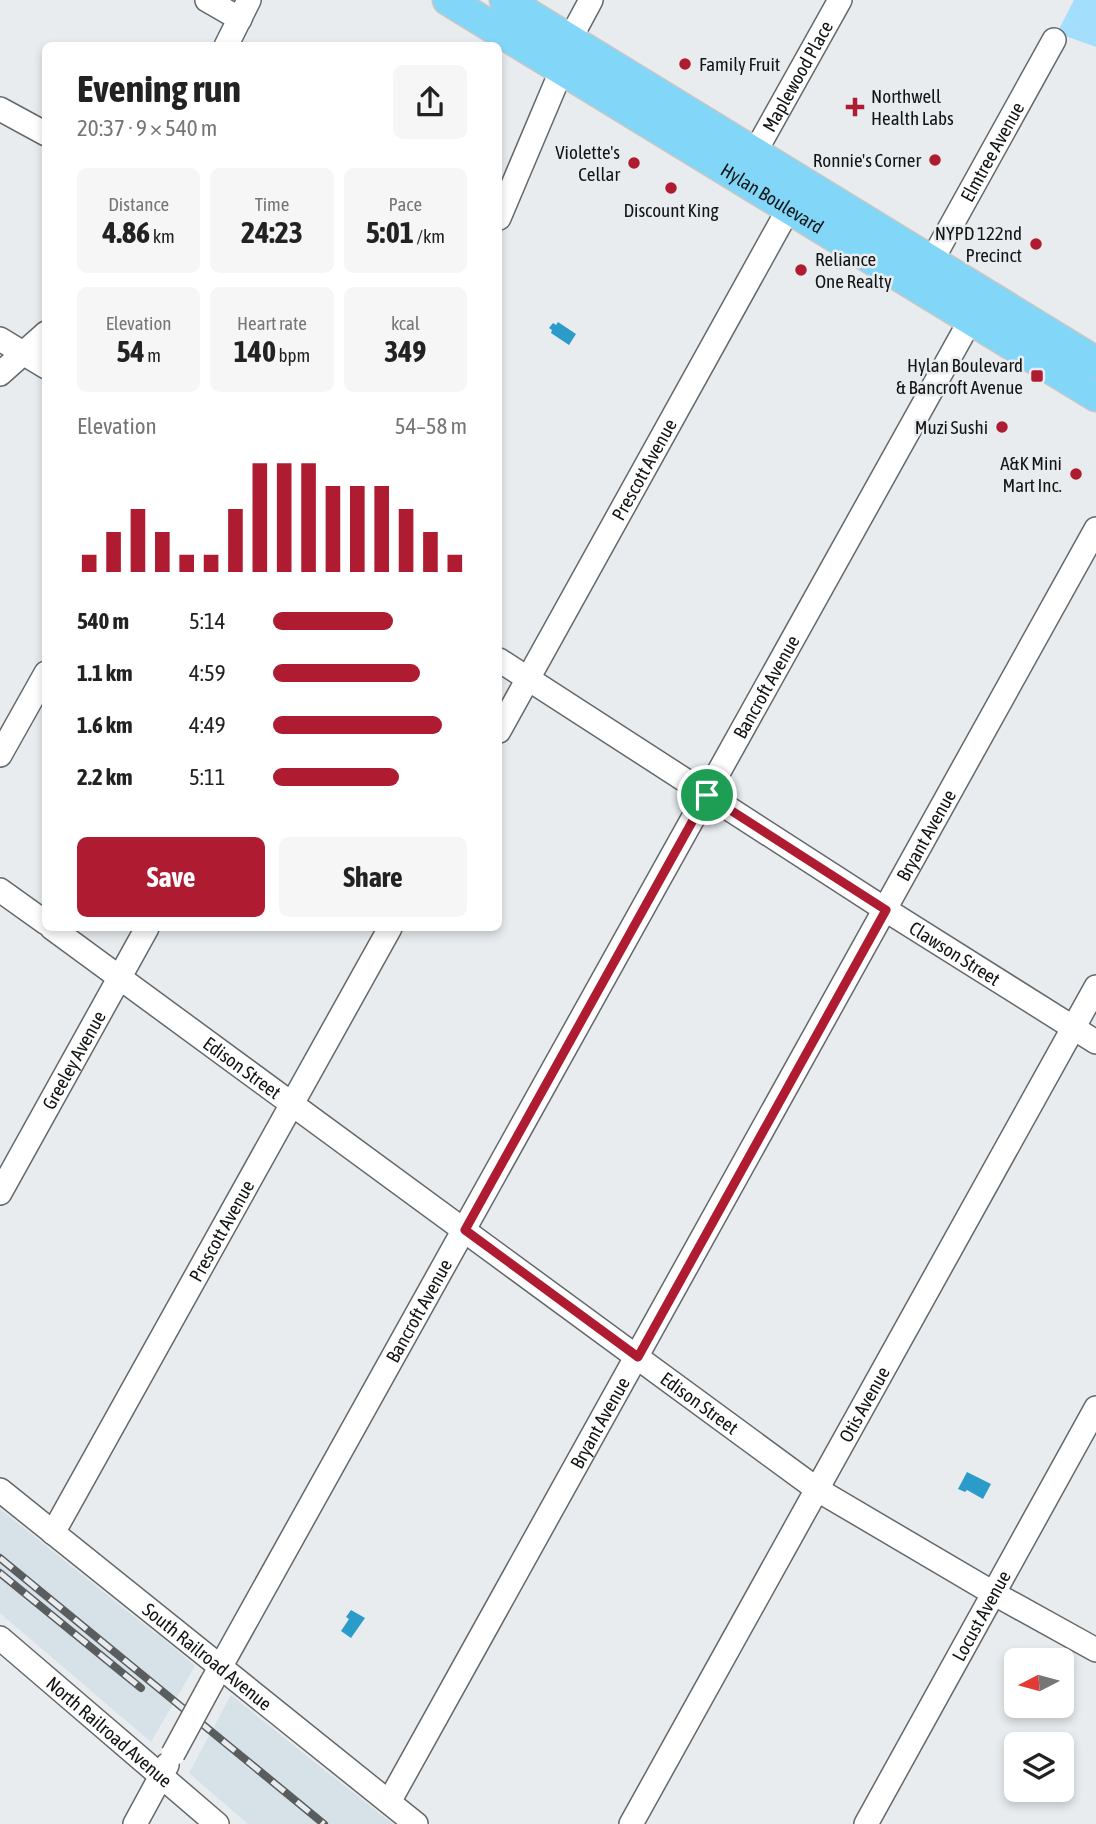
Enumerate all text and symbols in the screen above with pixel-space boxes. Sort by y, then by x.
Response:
street label: Maplewood Place [758,17,837,136]
place label: Family Fruit [699,53,780,75]
marker: Family Fruit [677,56,693,72]
button: share [393,65,467,139]
text: Evening run [77,67,241,110]
place label: Northwell Health Labs [871,85,954,129]
marker: Northwell Health Labs [845,97,865,117]
street label: Elmtree Avenue [956,98,1028,205]
text: 20:37 · 9 × 540 m [77,115,217,141]
place label: Violette's Cellar [555,141,620,185]
place label: Ronnie's Corner [813,149,921,171]
marker: Ronnie's Corner [927,152,943,168]
marker: Violette's Cellar [626,155,642,171]
street label: Hylan Boulevard [717,158,828,238]
marker: Discount King [663,180,679,196]
text: Distance [108,193,169,215]
text: Time [255,193,289,215]
text: Pace [389,193,422,215]
place label: Discount King [623,199,719,221]
text: 4.86 [103,215,150,249]
text: 24:23 [241,215,303,249]
text: 5:01 [366,215,414,249]
place label: NYPD 122nd Precinct [935,222,1022,266]
text: km [150,225,175,247]
text: /km [414,225,445,247]
marker: NYPD 122nd Precinct [1028,236,1044,252]
place label: Reliance One Realty [815,248,892,292]
marker: Reliance One Realty [793,262,809,278]
text: Elevation [106,312,172,334]
text: Heart rate [237,312,307,334]
text: kcal [391,312,420,334]
text: 54 [116,334,145,368]
text: 140 [234,334,276,368]
text: 349 [384,334,426,368]
text: m [145,344,161,366]
text: bpm [276,344,310,366]
place label: Hylan Boulevard & Bancroft Avenue [896,354,1023,398]
marker: Hylan Boulevard & Bancroft Avenue [1029,368,1045,384]
text: Elevation [77,413,157,439]
text: 54–58 m [395,413,467,439]
street label: Prescott Avenue [607,415,681,524]
place label: Muzi Sushi [915,416,988,438]
marker: Muzi Sushi [994,419,1010,435]
place label: A&K Mini Mart Inc. [1000,452,1062,496]
marker: A&K Mini Mart Inc. [1068,466,1084,482]
text: 540 m [77,608,129,634]
text: 5:14 [189,608,226,634]
street label: Bancroft Avenue [729,631,804,742]
text: 1.1 km [77,660,133,686]
text: 4:59 [189,660,226,686]
text: 1.6 km [77,712,133,738]
text: 4:49 [189,712,226,738]
text: 2.2 km [77,764,133,790]
text: 5:11 [189,764,226,790]
pin [677,765,737,825]
icon: arrive [688,776,726,814]
street label: Bryant Avenue [892,786,960,885]
button: Save [77,837,265,917]
button: Share [279,837,467,917]
street label: Clawson Street [905,917,1004,990]
street label: Greeley Avenue [38,1007,110,1113]
street label: Edison Street [199,1032,285,1103]
street label: Prescott Avenue [184,1176,258,1285]
street label: Bancroft Avenue [381,1255,456,1366]
street label: Otis Avenue [834,1363,894,1446]
street label: Edison Street [656,1367,743,1439]
street label: Bryant Avenue [566,1373,634,1472]
street label: Locust Avenue [947,1567,1015,1665]
street label: South Railroad Avenue [139,1598,276,1715]
north arrow [1004,1648,1074,1718]
map controls [1004,1648,1074,1802]
street label: North Railroad Avenue [42,1672,177,1792]
button: layers [1004,1732,1074,1802]

